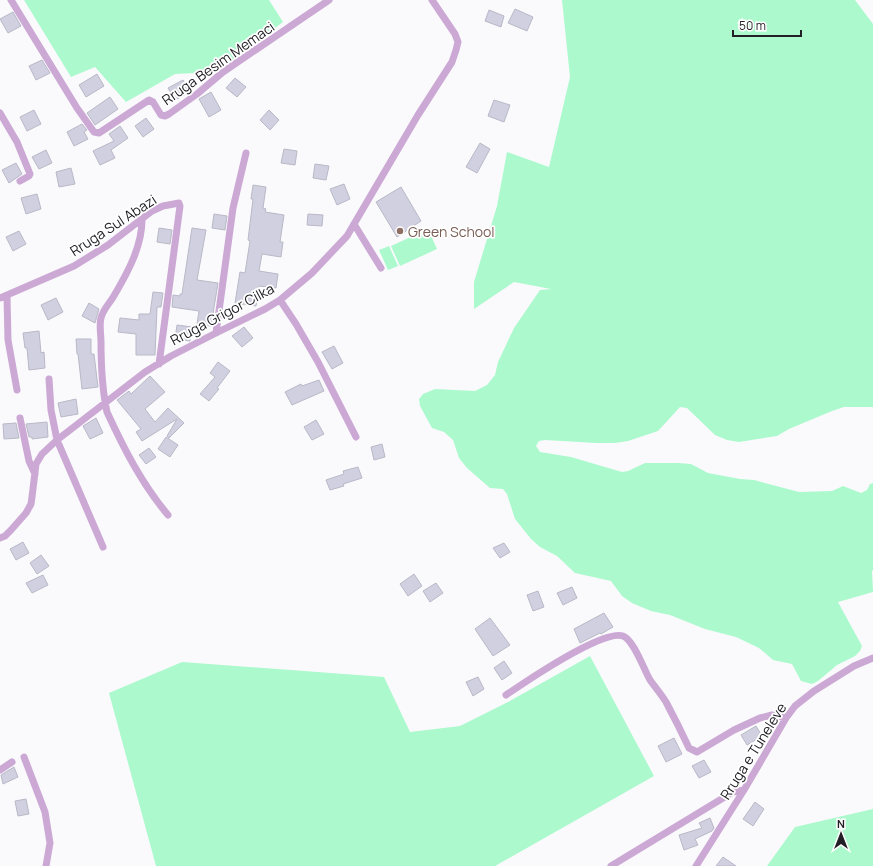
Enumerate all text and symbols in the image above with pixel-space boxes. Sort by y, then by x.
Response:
scale bar [733,12,801,38]
street label: Rruga Besim Memaci [158,17,278,109]
text: 50 m [739,17,766,34]
street label: Rruga Sul Abazi [66,190,160,260]
place label: Green School [408,222,495,241]
marker: Green School [395,226,405,236]
street label: Rruga Grigor Cilka [167,279,277,349]
street label: Rruga e Tuneleve [716,699,790,803]
north arrow [821,814,861,854]
text: N [837,816,845,831]

